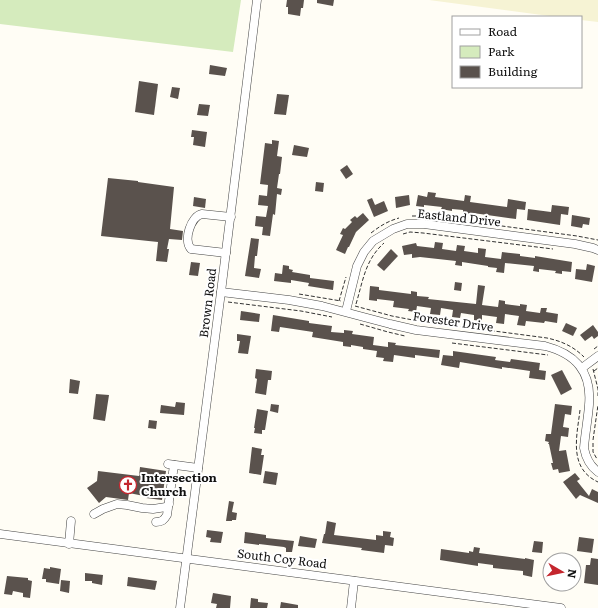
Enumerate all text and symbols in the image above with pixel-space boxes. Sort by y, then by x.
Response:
legend [452,16,582,88]
text: Road [488,22,518,40]
text: Park [488,42,515,60]
text: Building [488,62,538,80]
street label: Eastland Drive [417,204,502,230]
street label: Brown Road [194,266,220,339]
street label: Forester Drive [412,306,495,336]
place label: Intersection Church [141,468,218,500]
church icon: Intersection Church [118,475,138,495]
street label: South Coy Road [236,544,329,573]
north arrow [542,552,582,592]
text: N [564,568,581,580]

